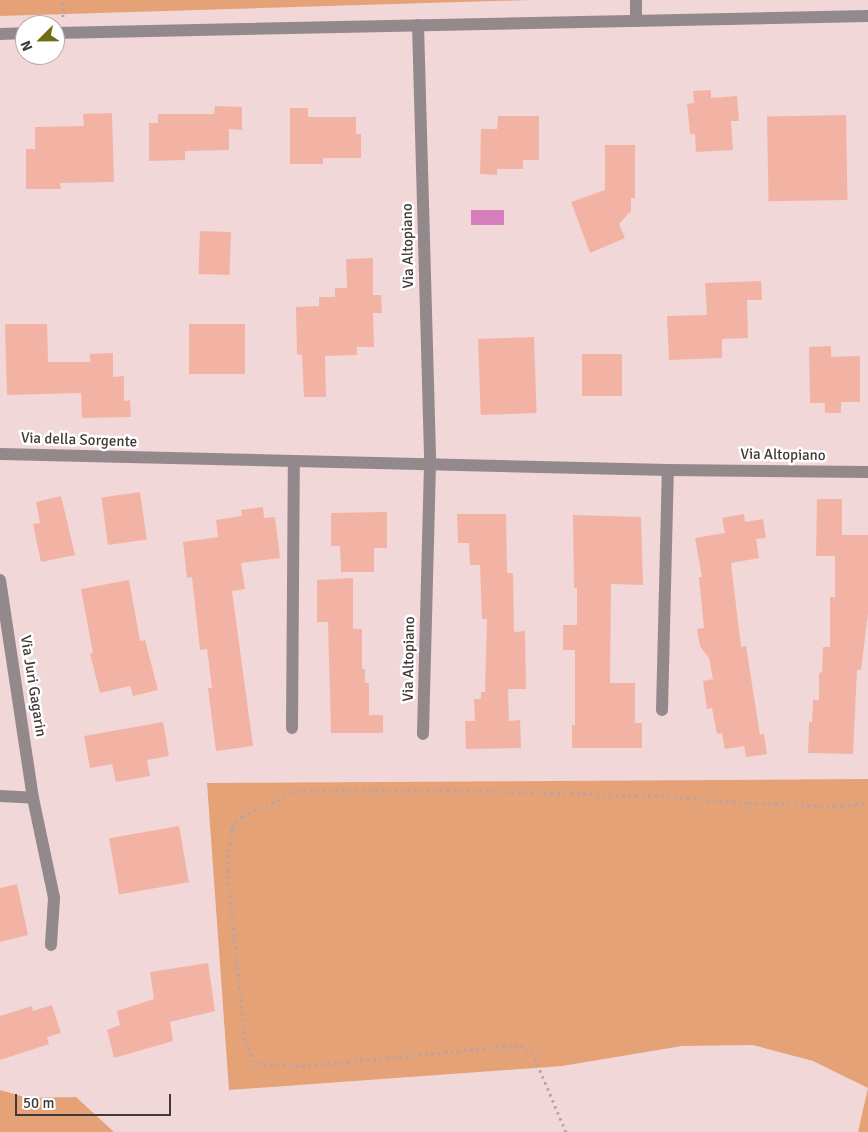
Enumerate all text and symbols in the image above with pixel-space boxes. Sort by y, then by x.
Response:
north arrow [15,15,65,65]
text: N [17,38,36,53]
street label: Via Altopiano [398,203,418,289]
street label: Via della Sorgente [21,429,137,451]
street label: Via Altopiano [740,445,826,465]
street label: Via Altopiano [399,616,419,702]
street label: Via Juri Gagarin [16,634,50,738]
scale bar [18,1084,174,1116]
text: 50 m [23,1094,54,1112]

